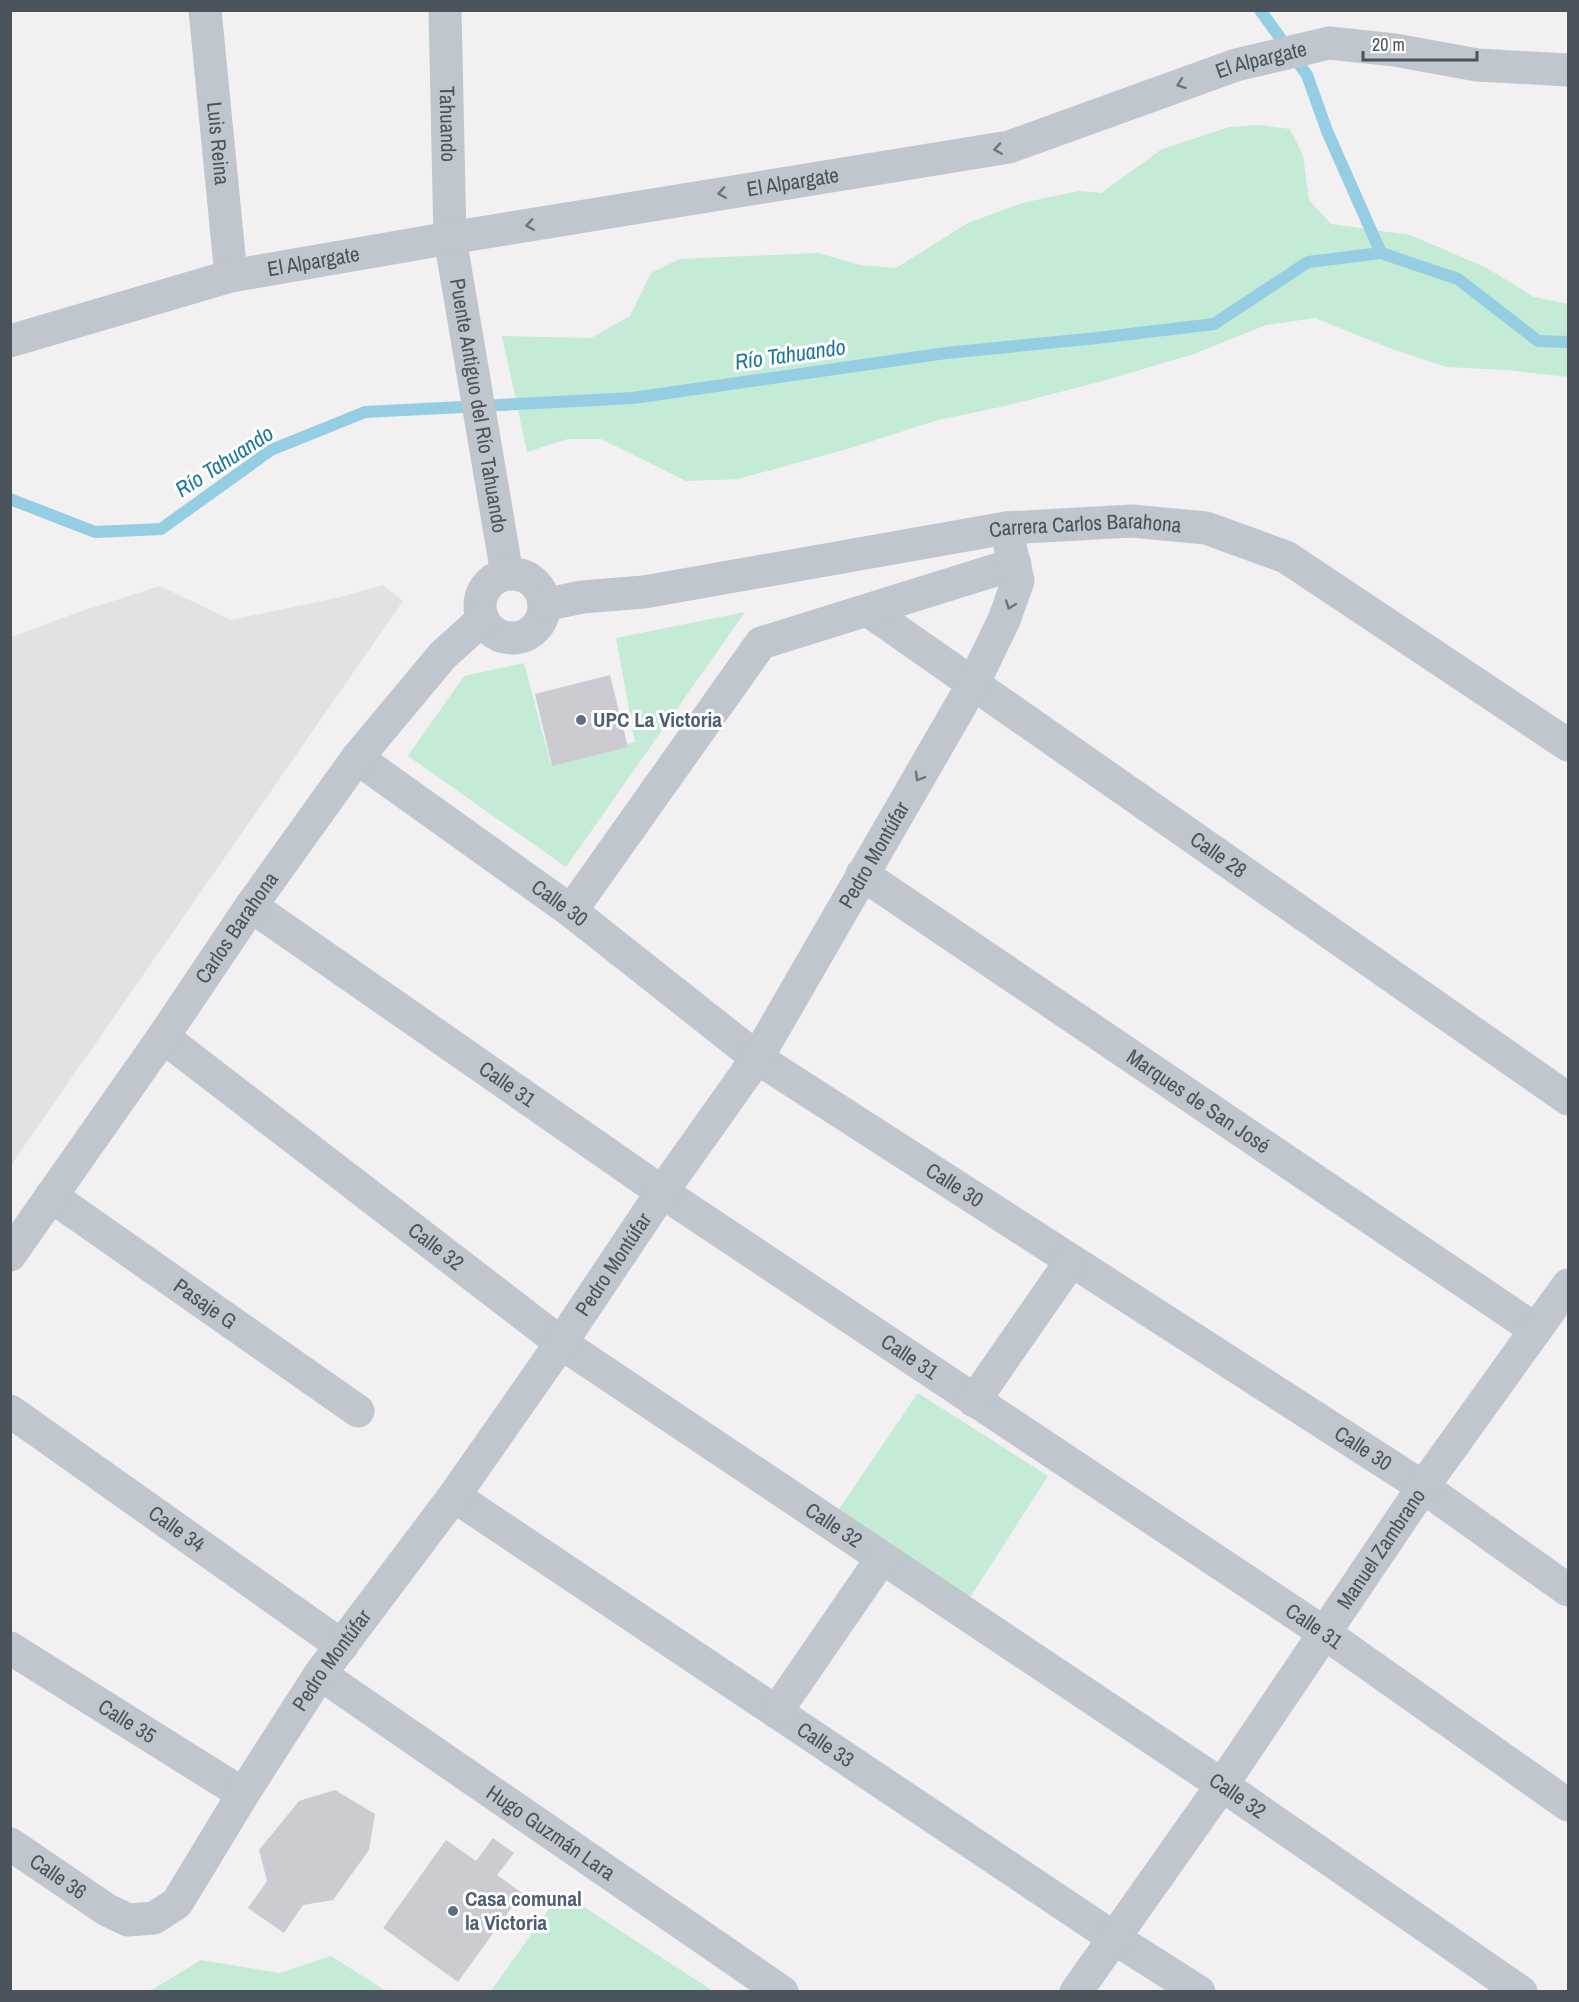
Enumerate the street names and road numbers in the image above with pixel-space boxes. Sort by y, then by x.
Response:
street label: El Alpargate [1211,34,1309,85]
street label: Tahuando [433,86,463,162]
street label: Luis Reina [200,100,237,187]
street label: El Alpargate [745,160,841,203]
street label: El Alpargate [265,239,362,283]
street label: Puente Antiguo del Río Tahuando [443,276,515,535]
street label: Carrera Carlos Barahona [987,506,1183,545]
street label: Pedro Montúfar [832,796,916,913]
street label: Calle 28 [1184,824,1253,884]
street label: Carlos Barahona [188,866,285,989]
street label: Calle 30 [526,872,594,933]
street label: Marques de San José [1121,1042,1276,1160]
street label: Calle 31 [473,1054,542,1114]
street label: Calle 30 [920,1155,989,1214]
street label: Pedro Montúfar [568,1207,658,1322]
street label: Calle 32 [402,1216,470,1277]
street label: Pasaje G [168,1271,243,1336]
street label: Calle 31 [875,1327,944,1386]
street label: Calle 30 [1329,1419,1398,1477]
street label: Manuel Zambrano [1330,1483,1432,1615]
street label: Calle 32 [800,1495,868,1555]
street label: Calle 34 [143,1498,211,1559]
street label: Calle 31 [1280,1596,1349,1656]
street label: Pedro Montúfar [285,1603,378,1716]
street label: Calle 35 [93,1692,162,1750]
street label: Calle 33 [791,1715,860,1774]
street label: Calle 32 [1204,1765,1272,1825]
street label: Hugo Guzmán Lara [481,1778,621,1887]
street label: Calle 36 [24,1846,93,1906]

